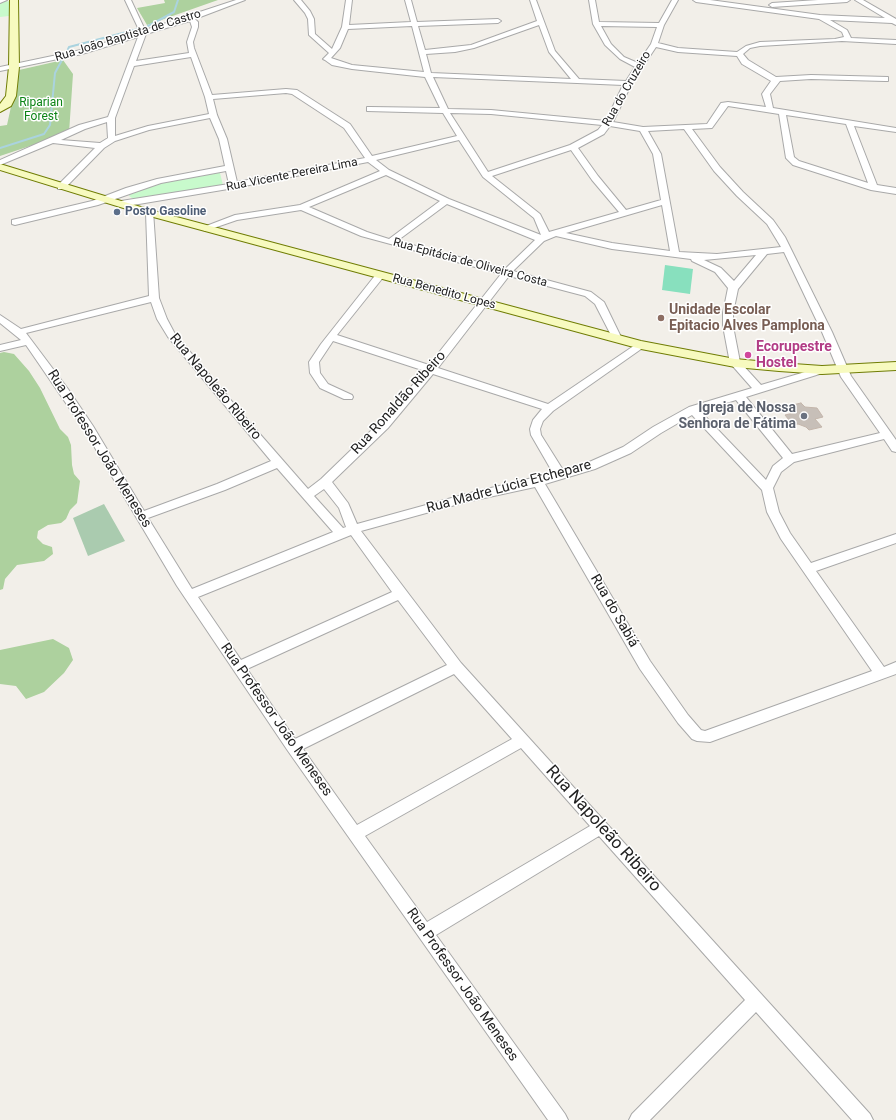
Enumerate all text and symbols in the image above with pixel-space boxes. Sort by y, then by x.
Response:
street label: Rua João Baptista de Castro [53,7,203,65]
street label: Rua do Cruzeiro [600,49,654,129]
park label: Riparian Forest [19,96,63,124]
street label: Rua Vicente Pereira Lima [225,155,359,195]
place label: Posto Gasoline [125,205,206,219]
marker: Posto Gasoline [112,207,122,217]
street label: Rua Epitácia de Oliveira Costa [391,235,549,291]
street label: Rua Benedito Lopes [391,271,497,313]
place label: Unidade Escolar Epitacio Alves Pamplona [669,302,825,334]
marker: Unidade Escolar Epitacio Alves Pamplona [656,313,666,323]
street label: Rua Napoleão Ribeiro [165,330,265,444]
place label: Ecorupestre Hostel [756,339,832,372]
street label: Rua Ronaldão Ribeiro [348,348,450,458]
marker: Ecorupestre Hostel [743,350,753,360]
street label: Rua Professor João Meneses [43,367,155,531]
place label: Igreja de Nossa Senhora de Fátima [678,400,796,432]
marker: Igreja de Nossa Senhora de Fátima [799,411,809,421]
street label: Rua Madre Lúcia Etchepare [425,457,593,517]
street label: Rua do Sabiá [586,571,642,651]
street label: Rua Professor João Meneses [217,640,335,800]
street label: Rua Napoleão Ribeiro [541,762,665,896]
street label: Rua Professor João Meneses [403,905,521,1065]

